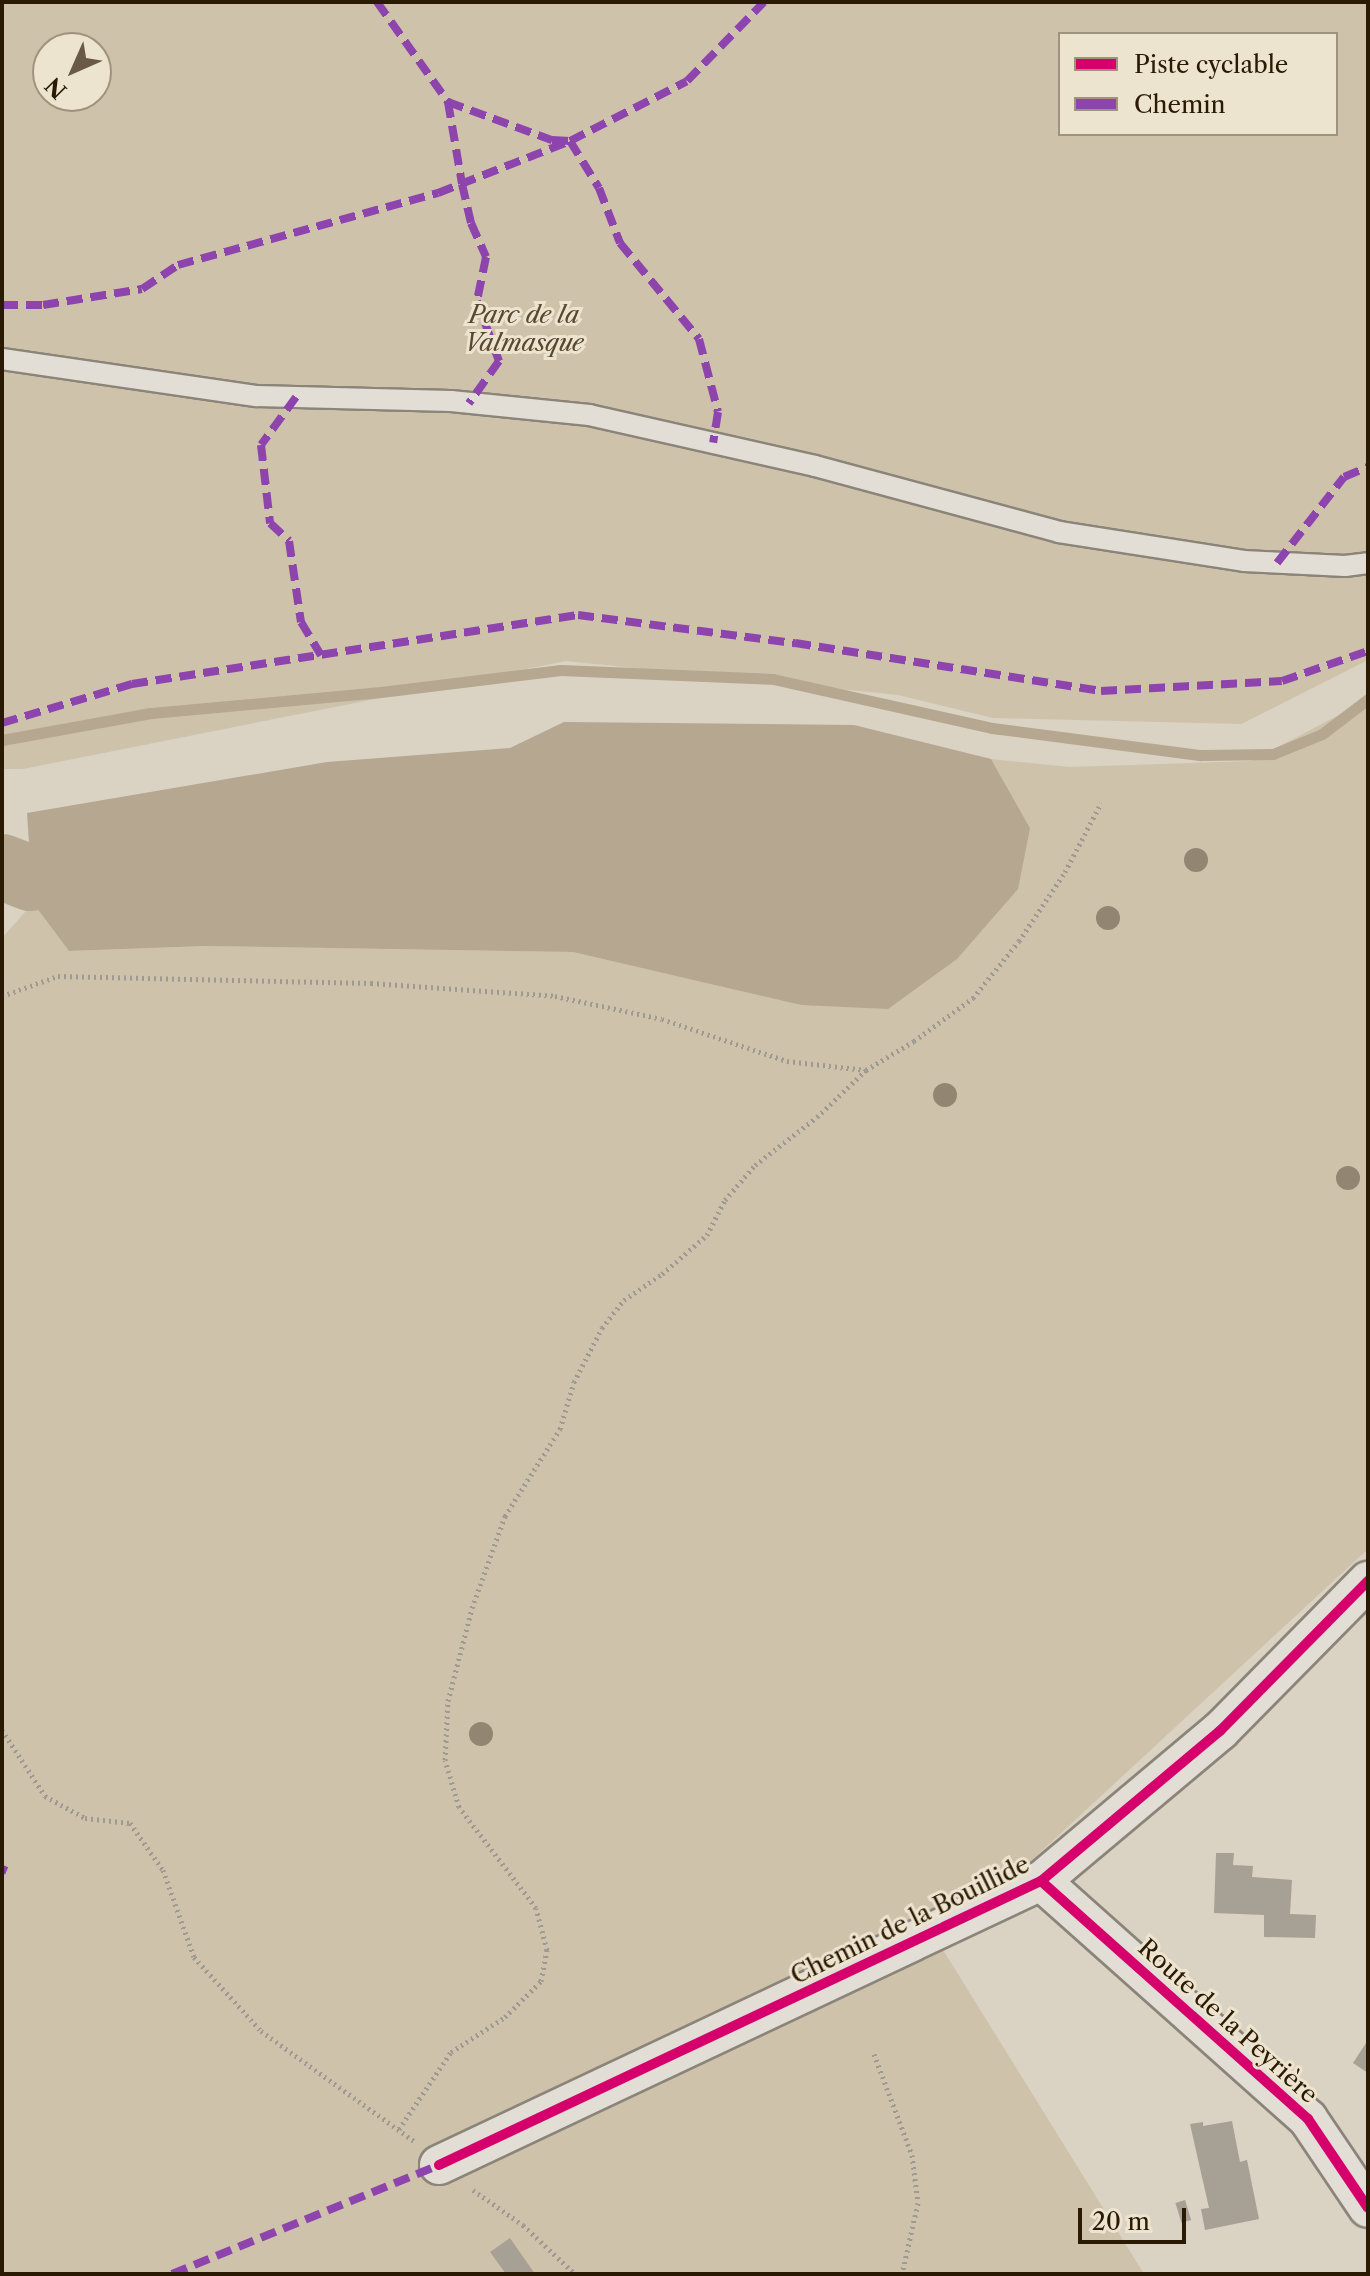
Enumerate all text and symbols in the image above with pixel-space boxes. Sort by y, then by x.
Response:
north arrow [32,32,112,112]
legend [1058,32,1338,136]
text: Piste cyclable [1134,50,1288,79]
text: N [40,72,72,104]
text: Chemin [1134,90,1226,119]
park label: Parc de la Valmasque [464,301,584,357]
street label: Chemin de la Bouillide [786,1850,1034,1990]
street label: Route de la Peyrière [1132,1933,1324,2109]
scale bar [1082,2192,1190,2242]
text: 20 m [1092,2207,1150,2236]

